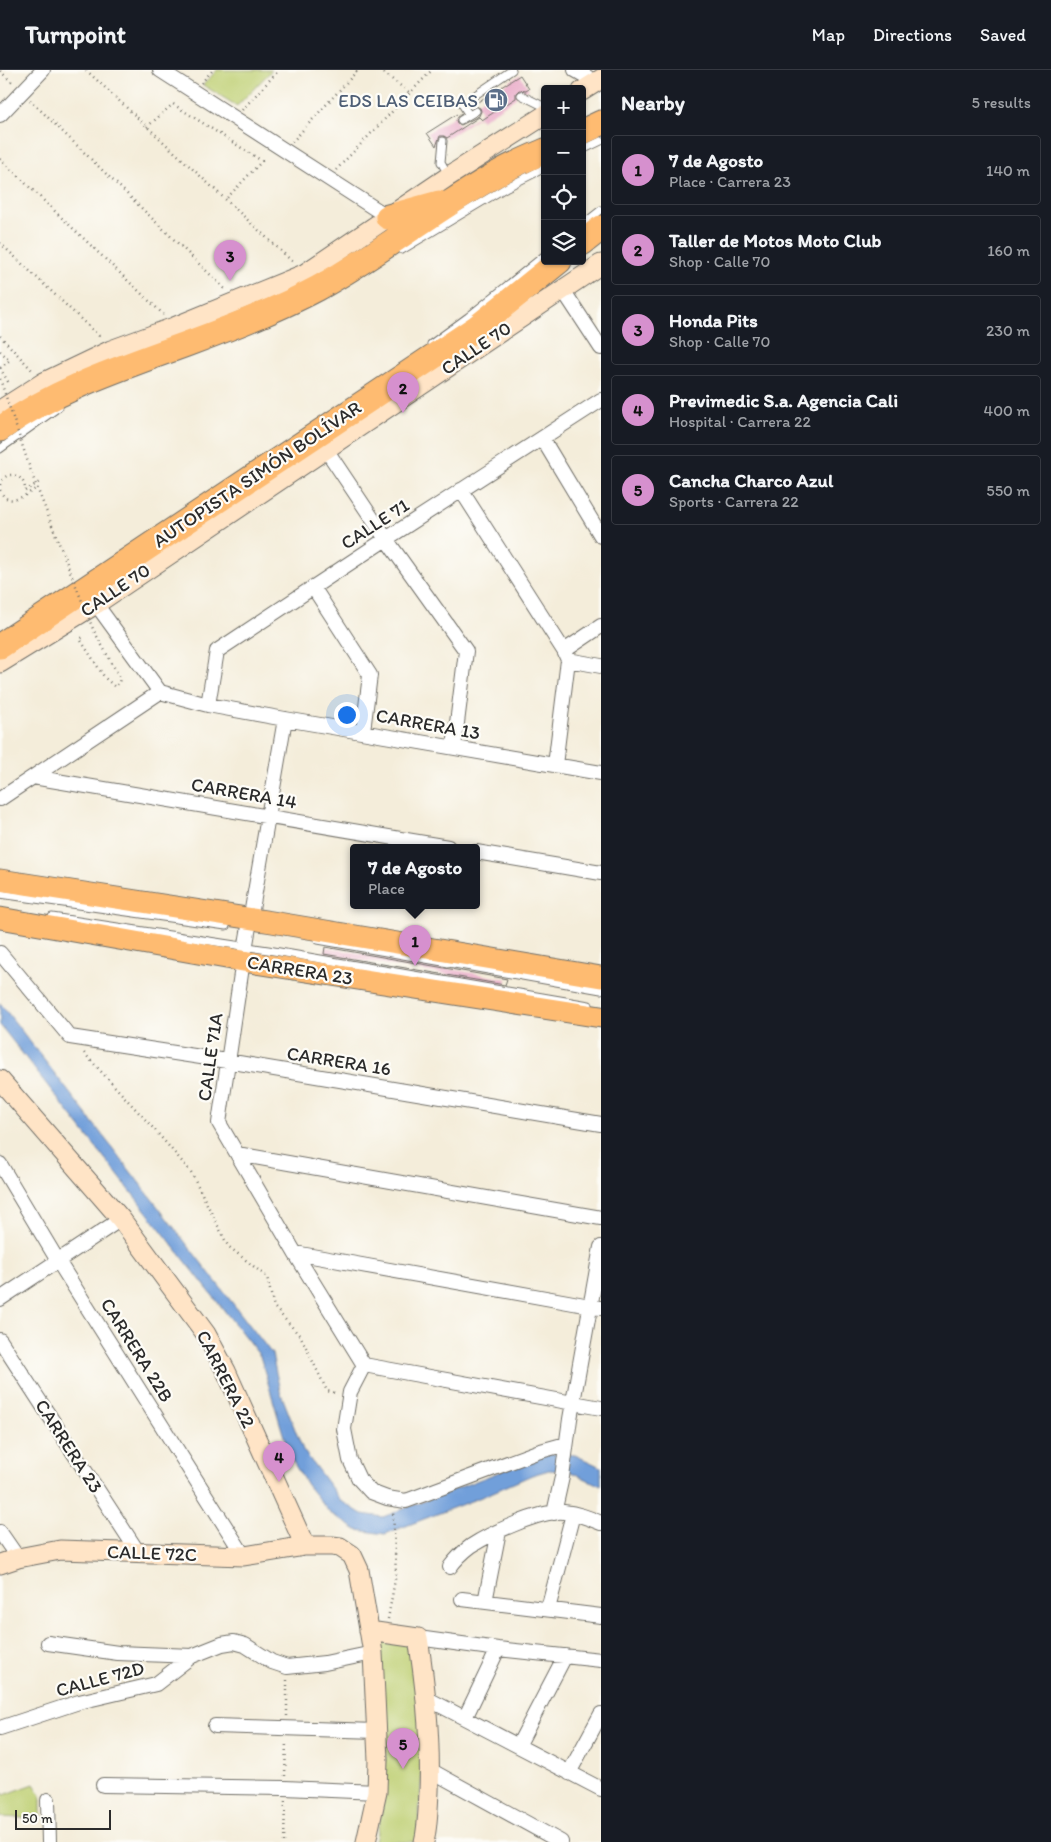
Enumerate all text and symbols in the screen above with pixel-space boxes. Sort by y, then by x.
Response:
text: Turnpoint [25,20,126,49]
text: Map [812,24,845,46]
text: Directions [873,24,952,46]
text: Saved [980,24,1026,46]
map controls [541,85,586,265]
button: + [541,85,586,130]
fuel station icon: EDS LAS CEIBAS [483,87,509,113]
place label: EDS LAS CEIBAS [338,89,478,112]
text: Nearby [621,90,685,115]
text: 5 results [971,93,1031,112]
button: − [541,130,586,175]
text: 7 de Agosto [669,149,763,172]
text: 1 [634,161,642,180]
text: 140 m [986,161,1030,180]
text: Place · Carrera 23 [669,172,791,191]
button: locate [541,175,586,220]
button: layers [541,220,586,265]
text: Taller de Motos Moto Club [669,229,881,252]
pin: 3 [214,240,246,281]
text: 2 [634,241,642,260]
text: 160 m [987,241,1030,260]
text: Shop · Calle 70 [669,252,770,271]
text: Honda Pits [669,309,758,332]
street label: CALLE 70 [437,316,515,380]
text: 3 [634,321,642,340]
text: 230 m [986,321,1030,340]
text: Shop · Calle 70 [669,332,770,351]
pin: 2 [387,372,419,413]
text: Previmedic S.a. Agencia Cali [669,389,898,412]
street label: AUTOPISTA SIMÓN BOLÍVAR [149,396,366,552]
text: 4 [633,401,643,420]
text: 400 m [984,401,1030,420]
text: Hospital · Carrera 22 [669,412,811,431]
text: Cancha Charco Azul [669,469,833,492]
text: 5 [634,481,642,500]
text: 550 m [986,481,1030,500]
text: Sports · Carrera 22 [669,492,799,511]
street label: CALLE 71 [337,493,414,555]
street label: CALLE 70 [76,558,154,622]
your location [334,702,360,728]
street label: CARRERA 13 [374,704,482,744]
street label: CARRERA 14 [189,772,299,814]
popup [350,844,480,909]
text: 7 de Agosto [368,856,462,879]
text: Place [368,879,405,898]
pin: 1 [399,925,431,966]
street label: CARRERA 23 [245,950,355,990]
street label: CALLE 71A [192,1011,228,1103]
street label: CARRERA 16 [285,1041,393,1081]
street label: CARRERA 22B [96,1294,178,1406]
street label: CARRERA 22 [192,1326,260,1432]
street label: CARRERA 23 [30,1395,108,1497]
pin: 4 [263,1441,295,1482]
street label: CALLE 72C [107,1540,197,1566]
street label: CALLE 72D [53,1656,147,1702]
pin: 5 [387,1728,419,1769]
scale bar [15,1807,111,1830]
text: 50 m [22,1810,53,1827]

